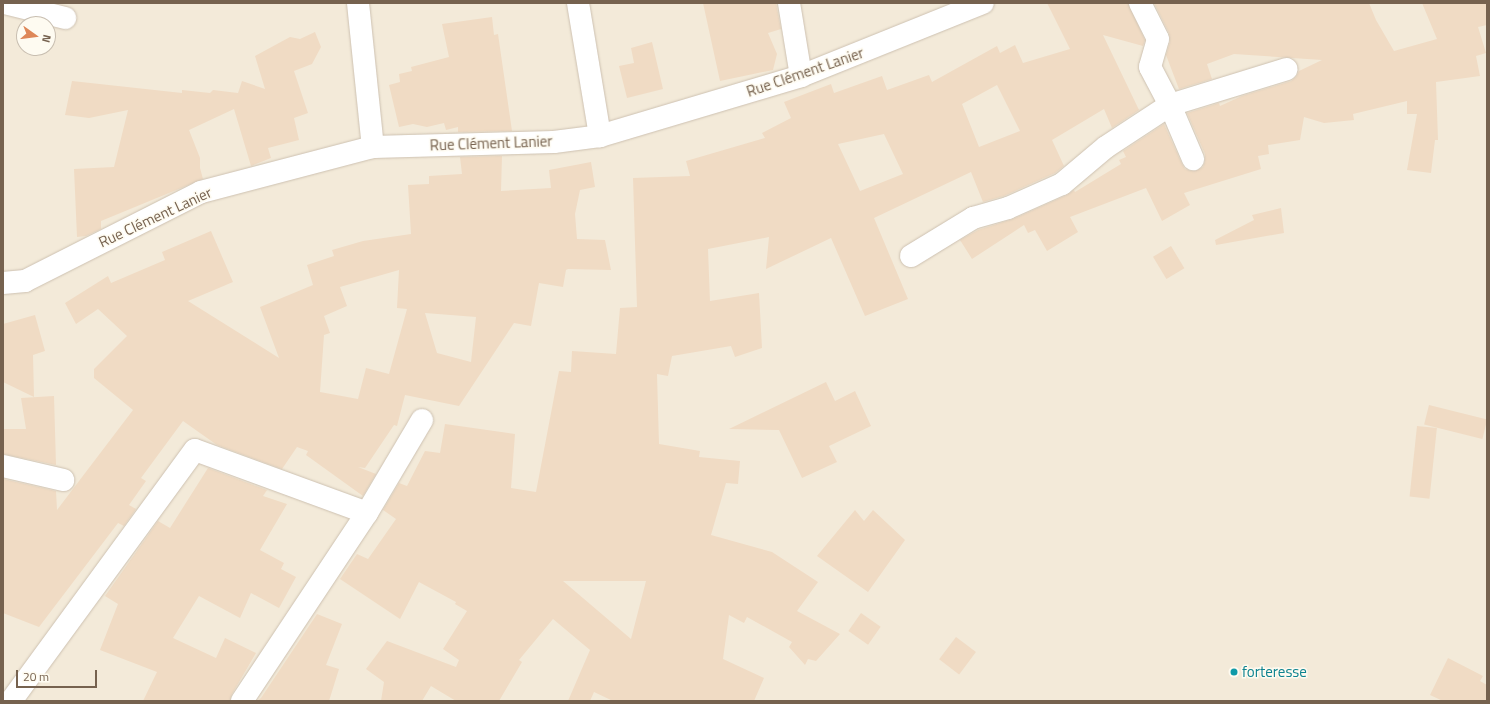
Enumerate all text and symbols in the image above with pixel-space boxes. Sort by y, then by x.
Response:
north arrow [16,16,56,56]
text: N [38,33,55,44]
street label: Rue Clément Lanier [744,44,866,100]
street label: Rue Clément Lanier [429,132,553,154]
street label: Rue Clément Lanier [96,183,214,251]
scale bar [18,662,99,688]
place label: forteresse [1242,663,1307,681]
text: 20 m [23,667,49,686]
marker: forteresse [1229,667,1239,677]

